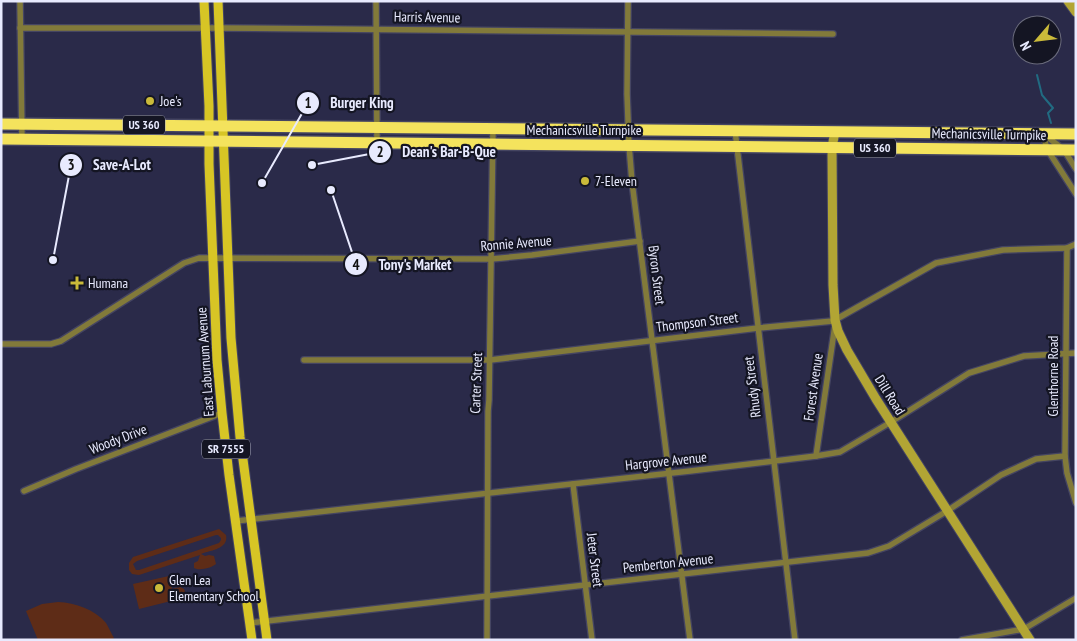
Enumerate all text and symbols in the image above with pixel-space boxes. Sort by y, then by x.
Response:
street label: Harris Avenue [394,7,461,27]
north arrow [1012,15,1062,65]
text: N [1016,39,1035,54]
callout: Burger King [295,88,404,118]
place label: Joe's [159,92,182,110]
text: 1 [304,93,312,112]
text: Burger King [330,93,394,112]
marker: Joe's [144,95,156,107]
road number: US 360 [123,116,165,134]
street label: Mechanicsville Turnpike [527,121,642,139]
street label: Mechanicsville Turnpike [931,124,1047,144]
callout: Dean's Bar-B-Que [367,137,506,167]
road number: US 360 [854,138,896,158]
text: 2 [376,142,384,161]
text: Dean's Bar-B-Que [402,142,496,161]
callout: Save-A-Lot [58,150,161,180]
text: 3 [67,155,75,174]
text: Save-A-Lot [93,155,152,174]
place label: 7-Eleven [595,172,637,190]
marker: 7-Eleven [579,175,591,187]
street label: Ronnie Avenue [480,231,553,255]
street label: Byron Street [644,244,670,306]
callout: Tony's Market [343,249,461,279]
text: 4 [352,255,360,274]
text: Tony's Market [379,255,452,274]
place label: Humana [88,274,128,292]
marker: Humana [70,276,84,290]
street label: East Laburnum Avenue [192,306,218,417]
street label: Thompson Street [655,308,739,336]
street label: Glenthorne Road [1044,336,1062,416]
street label: Carter Street [466,352,486,414]
street label: Forest Avenue [799,352,827,422]
street label: Rhudy Street [739,355,765,419]
street label: Dill Road [871,372,909,418]
street label: Woody Drive [87,420,150,458]
road number: SR 7555 [202,439,250,458]
street label: Hargrove Avenue [624,448,708,474]
street label: Jeter Street [583,531,607,588]
street label: Pemberton Avenue [622,549,714,577]
place label: Glen Lea Elementary School [169,571,259,605]
marker: Glen Lea Elementary School [153,582,165,594]

